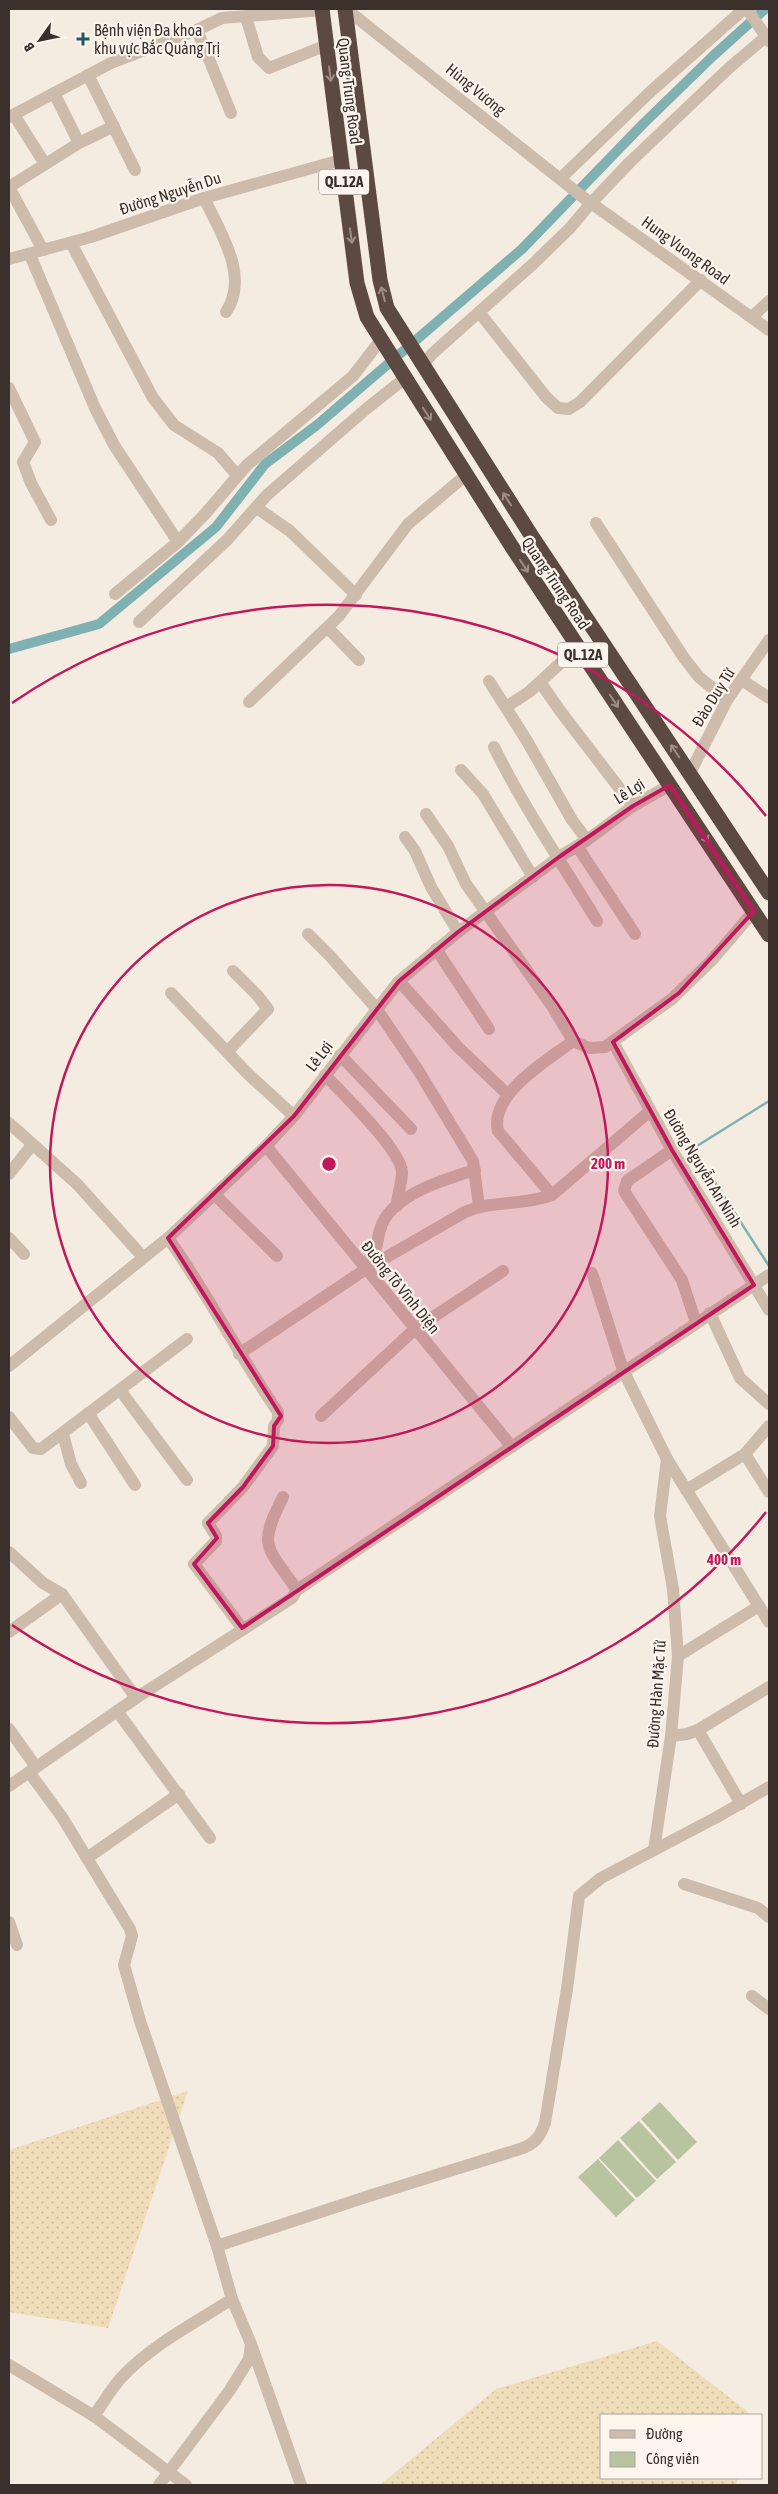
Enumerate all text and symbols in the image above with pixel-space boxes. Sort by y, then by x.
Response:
north arrow [15,15,65,65]
place label: Bệnh viện Đa khoa khu vực Bắc Quảng Trị [94,21,220,58]
marker: Bệnh viện Đa khoa khu vực Bắc Quảng Trị [76,32,90,46]
street label: Quang Trung Road [334,37,365,145]
text: B [20,40,38,54]
street label: Hùng Vương [442,60,509,119]
one-way arrow [325,66,335,82]
street label: Đường Nguyễn Du [117,168,223,219]
road number: QL.12A [319,170,369,194]
street label: Hung Vuong Road [638,212,733,289]
one-way arrow [346,227,356,243]
one-way arrow [378,286,388,302]
one-way arrow [422,407,432,421]
one-way arrow [502,492,512,506]
street label: Quang Trung Road [518,534,593,633]
one-way arrow [519,559,529,573]
road number: QL.12A [558,642,608,668]
street label: Đào Duy Từ [688,664,739,730]
one-way arrow [609,694,619,708]
one-way arrow [670,744,680,758]
street label: Lê Lợi [610,775,648,807]
one-way arrow [699,829,709,843]
street label: Lê Lợi [302,1037,336,1075]
street label: Đường Nguyễn An Ninh [660,1105,746,1231]
centre of rings [320,1155,338,1173]
text: 200 m [591,1155,625,1172]
street label: Đường Tô Vĩnh Diện [357,1237,444,1337]
text: 400 m [706,1551,741,1568]
street label: Đường Hàn Mặc Tử [643,1639,670,1749]
legend [600,2414,763,2479]
text: Đường [646,2425,683,2442]
text: Công viên [646,2450,699,2467]

